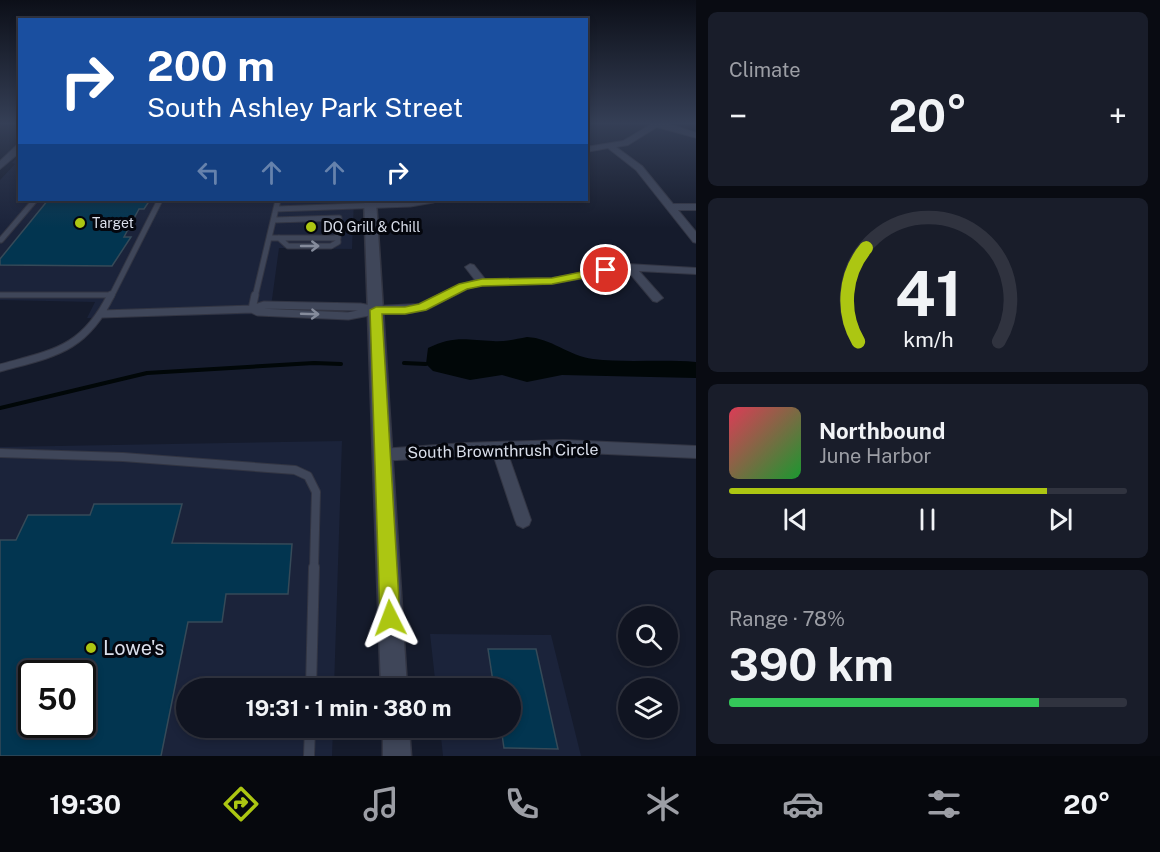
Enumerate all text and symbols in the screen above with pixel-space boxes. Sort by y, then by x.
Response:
text: 200 m [147,41,275,90]
icon: right [48,42,126,120]
text: Climate [729,58,801,82]
text: 20° [889,89,967,142]
text: South Ashley Park Street [147,91,463,123]
text: − [729,97,747,135]
text: + [1109,97,1127,135]
icon: left [192,156,225,189]
icon: ahead [255,156,288,189]
icon: ahead [318,156,351,189]
icon: right [381,156,414,189]
place label: Target [92,215,134,231]
marker: Target [73,216,87,230]
place label: DQ Grill & Chill [323,219,420,235]
marker: DQ Grill & Chill [304,220,318,234]
one-way arrow [299,240,319,252]
pin [580,244,631,295]
icon: arrive [589,253,622,286]
text: 41 [894,257,962,330]
one-way arrow [299,309,319,320]
text: km/h [903,327,953,352]
text: Northbound [819,418,945,444]
street label: South Brownthrush Circle [407,440,599,462]
text: June Harbor [819,444,931,468]
icon: previous [779,503,812,536]
icon: pause [911,503,944,536]
icon: next [1044,503,1077,536]
position arrow [358,586,422,650]
map controls [618,606,678,738]
button: search [618,606,678,666]
text: Range · 78% [729,607,845,631]
place label: Lowe's [103,636,164,660]
text: 390 km [729,638,894,691]
marker: Lowe's [84,641,98,655]
speed limit sign: 50 [18,660,96,738]
button: layers [618,678,678,738]
text: 19:31 · 1 min · 380 m [245,695,452,721]
icon: directions [220,783,262,825]
icon: music [360,783,402,825]
icon: phone [501,783,543,825]
icon: climate [642,783,684,825]
icon: car [782,783,824,825]
icon: filters [923,783,965,825]
text: 19:30 [49,788,121,820]
text: 20° [1063,788,1111,820]

